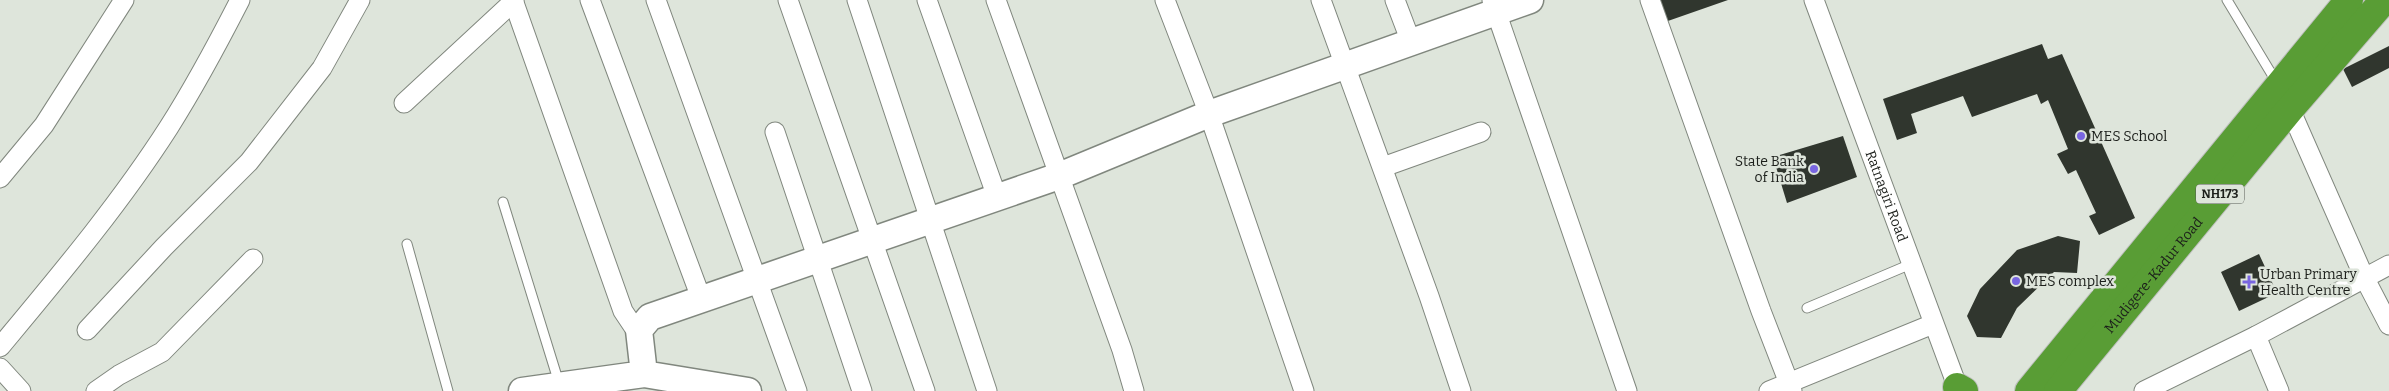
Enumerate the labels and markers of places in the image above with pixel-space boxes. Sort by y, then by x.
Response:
place label: MES School [2091,128,2167,145]
marker: MES School [2075,130,2087,142]
place label: State Bank of India [1735,153,1804,186]
marker: State Bank of India [1808,163,1820,175]
place label: Urban Primary Health Centre [2260,266,2358,299]
place label: MES complex [2026,273,2114,290]
marker: MES complex [2010,275,2022,287]
marker: Urban Primary Health Centre [2242,275,2256,289]

